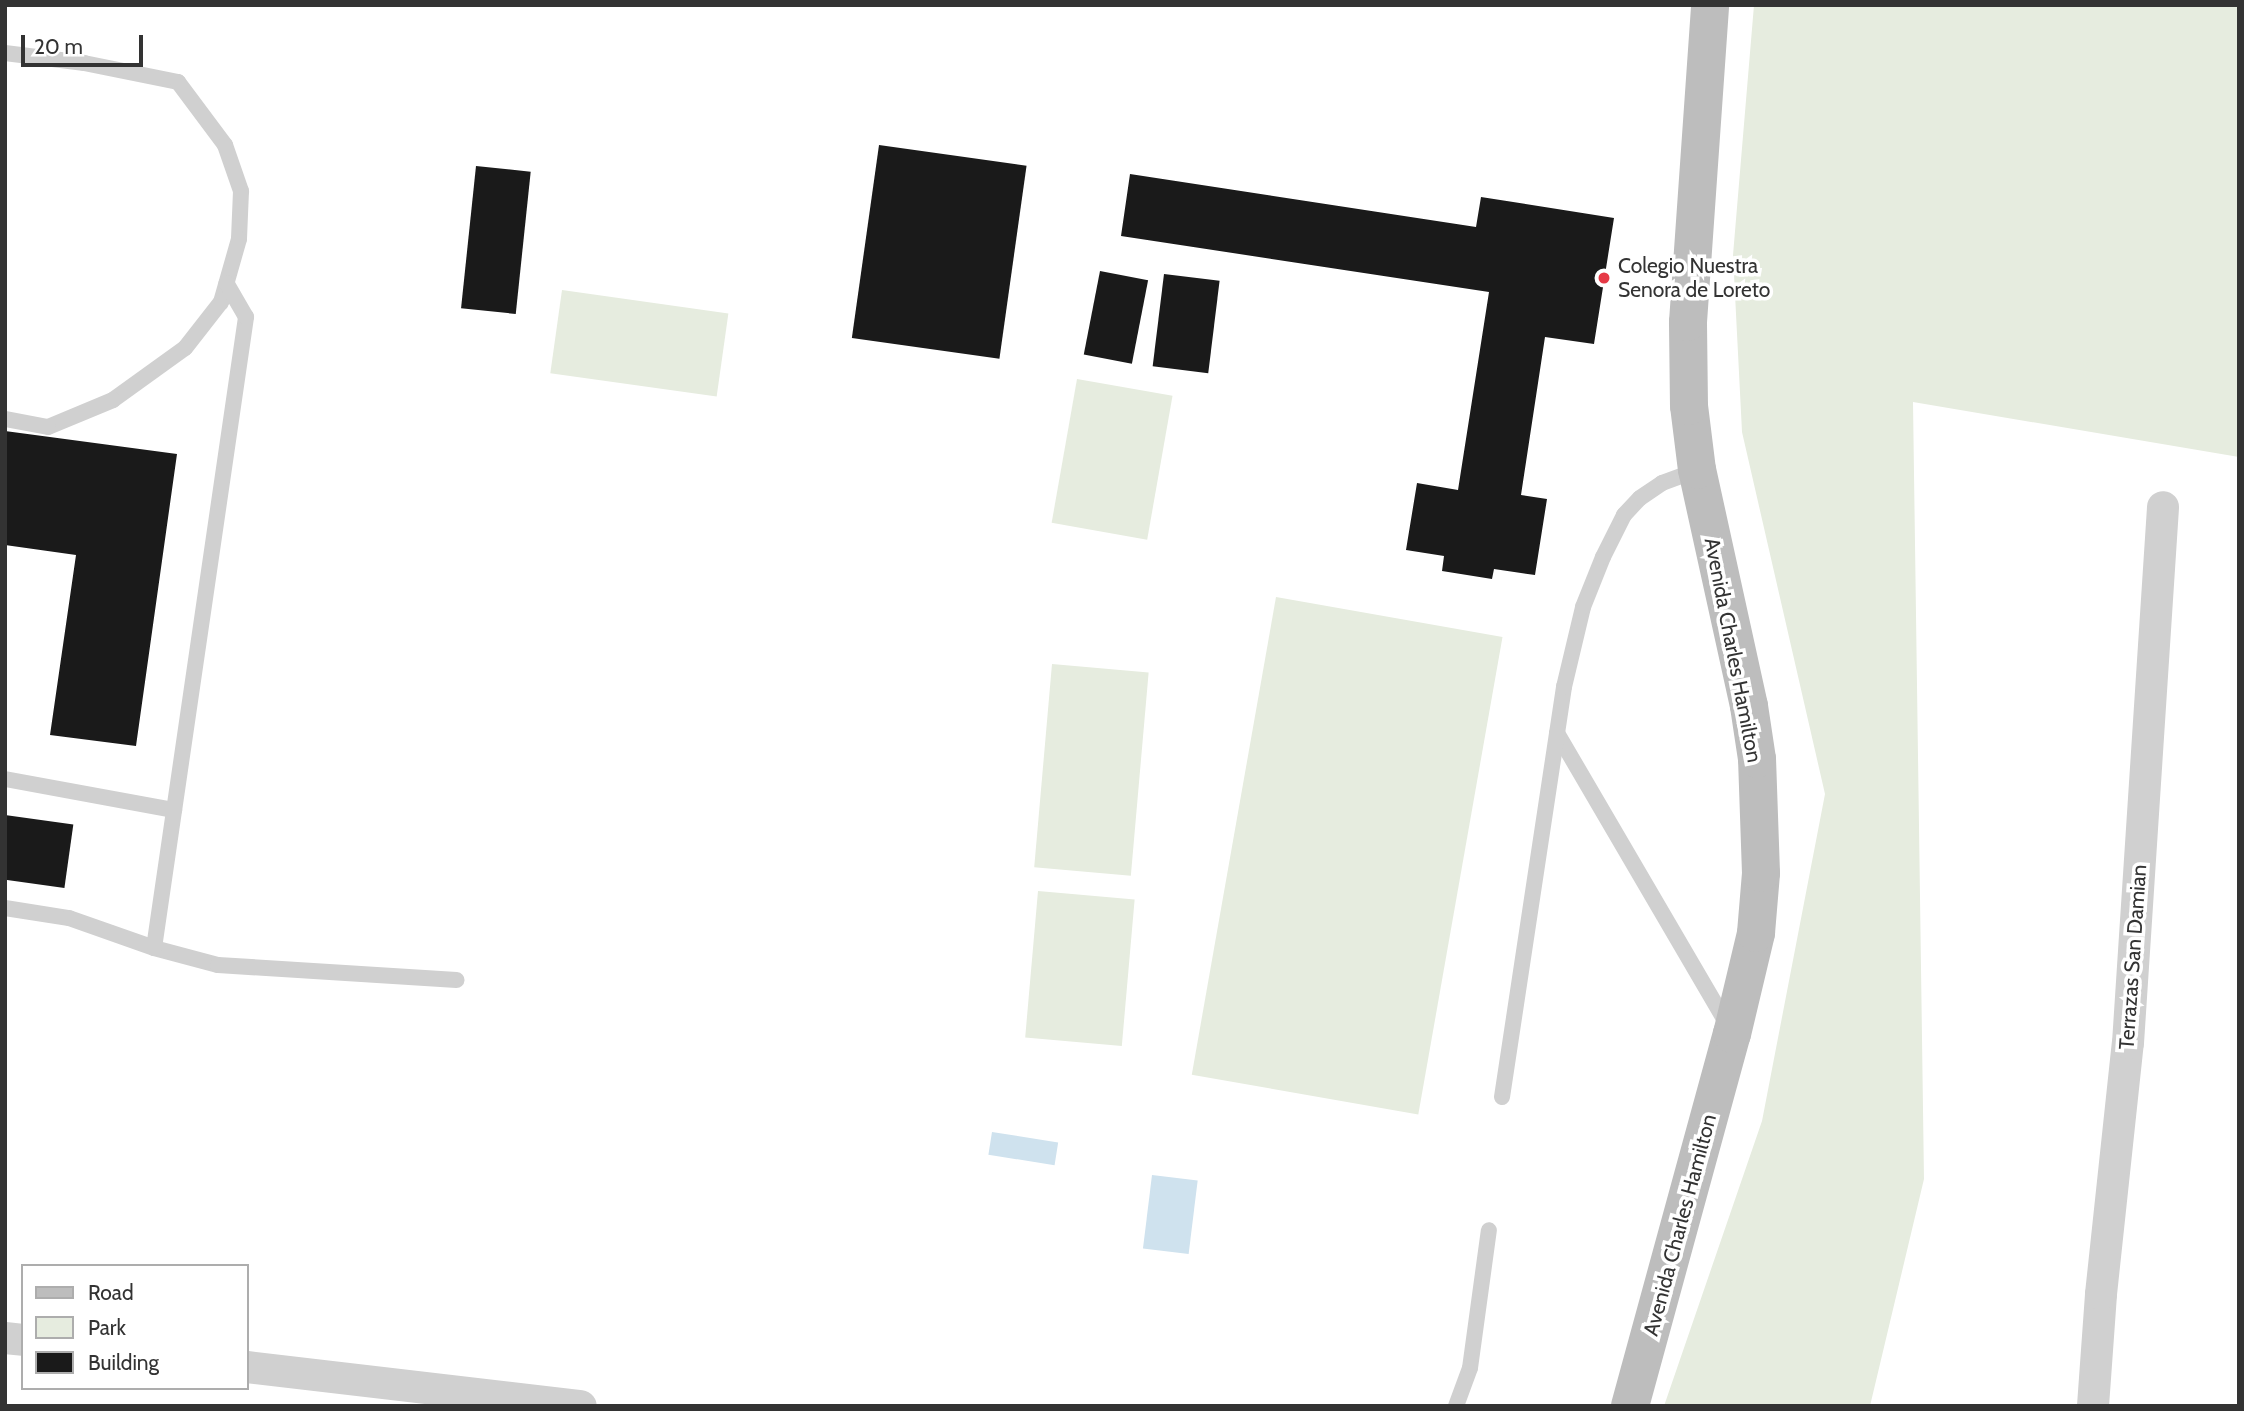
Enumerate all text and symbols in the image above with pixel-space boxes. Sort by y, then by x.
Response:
scale bar [24,21,147,65]
text: 20 m [34,34,83,59]
place label: Colegio Nuestra Senora de Loreto [1618,253,1770,303]
marker: Colegio Nuestra Senora de Loreto [1596,270,1612,286]
street label: Avenida Charles Hamilton [1699,535,1767,765]
street label: Terrazas San Damian [2114,864,2152,1050]
street label: Avenida Charles Hamilton [1638,1111,1722,1339]
legend [21,1264,248,1390]
text: Road [88,1280,134,1305]
text: Park [88,1315,126,1340]
text: Building [88,1350,159,1375]

